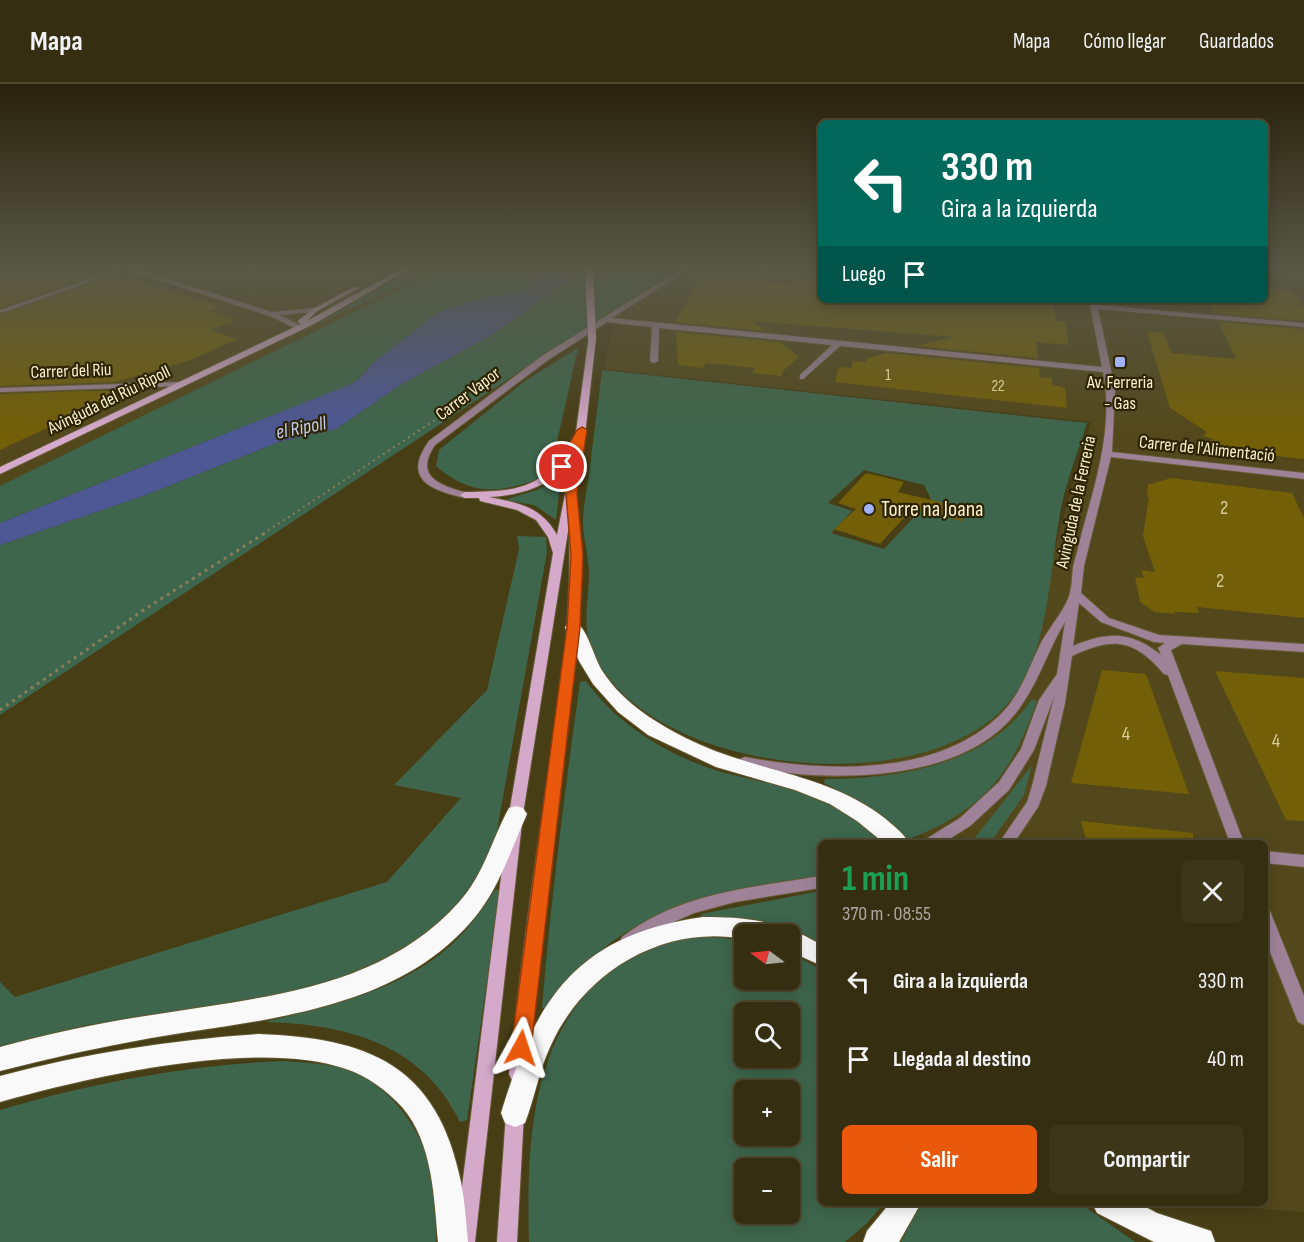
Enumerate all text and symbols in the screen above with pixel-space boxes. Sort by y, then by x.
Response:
text: Mapa [30,25,83,58]
text: Mapa [1013,29,1050,54]
text: Cómo llegar [1083,29,1166,54]
text: Guardados [1199,29,1274,54]
text: 330 m [941,142,1033,193]
icon: left [842,144,920,222]
text: Gira a la izquierda [941,193,1098,225]
icon: arrive [898,258,931,291]
text: Luego [842,261,886,288]
marker: Av. Ferreria - Gas [1113,355,1127,369]
street label: Carrer del Riu [30,359,112,383]
street label: Avinguda del Riu Ripoll [43,361,174,439]
street label: Carrer Vapor [432,363,504,425]
house number: 1 [885,366,891,385]
place label: Av. Ferreria - Gas [1086,372,1153,414]
house number: 22 [991,377,1005,396]
water label: el Ripoll [274,411,330,445]
street label: Carrer de l'Alimentació [1138,431,1276,467]
street label: Avinguda de la Ferreria [1052,434,1100,571]
pin [536,441,587,492]
icon: arrive [545,450,578,483]
place label: Torre na Joana [881,496,984,523]
house number: 2 [1220,496,1228,520]
marker: Torre na Joana [862,502,876,516]
house number: 2 [1216,569,1224,593]
house number: 4 [1122,722,1130,746]
house number: 4 [1272,729,1280,753]
text: 1 min [842,858,909,901]
button: close [1181,860,1244,923]
text: 370 m · 08:55 [842,902,931,926]
north arrow [734,924,800,990]
map controls [734,924,800,1224]
icon: left [842,965,875,998]
text: Gira a la izquierda [893,968,1028,995]
text: 330 m [1198,968,1244,995]
button: search [734,1002,800,1068]
position arrow [489,1016,553,1080]
icon: arrive [842,1043,875,1076]
text: Llegada al destino [893,1046,1031,1073]
text: 40 m [1207,1046,1244,1073]
button: + [734,1080,800,1146]
button: Salir [842,1125,1037,1194]
button: Compartir [1049,1125,1244,1194]
button: − [734,1158,800,1224]

